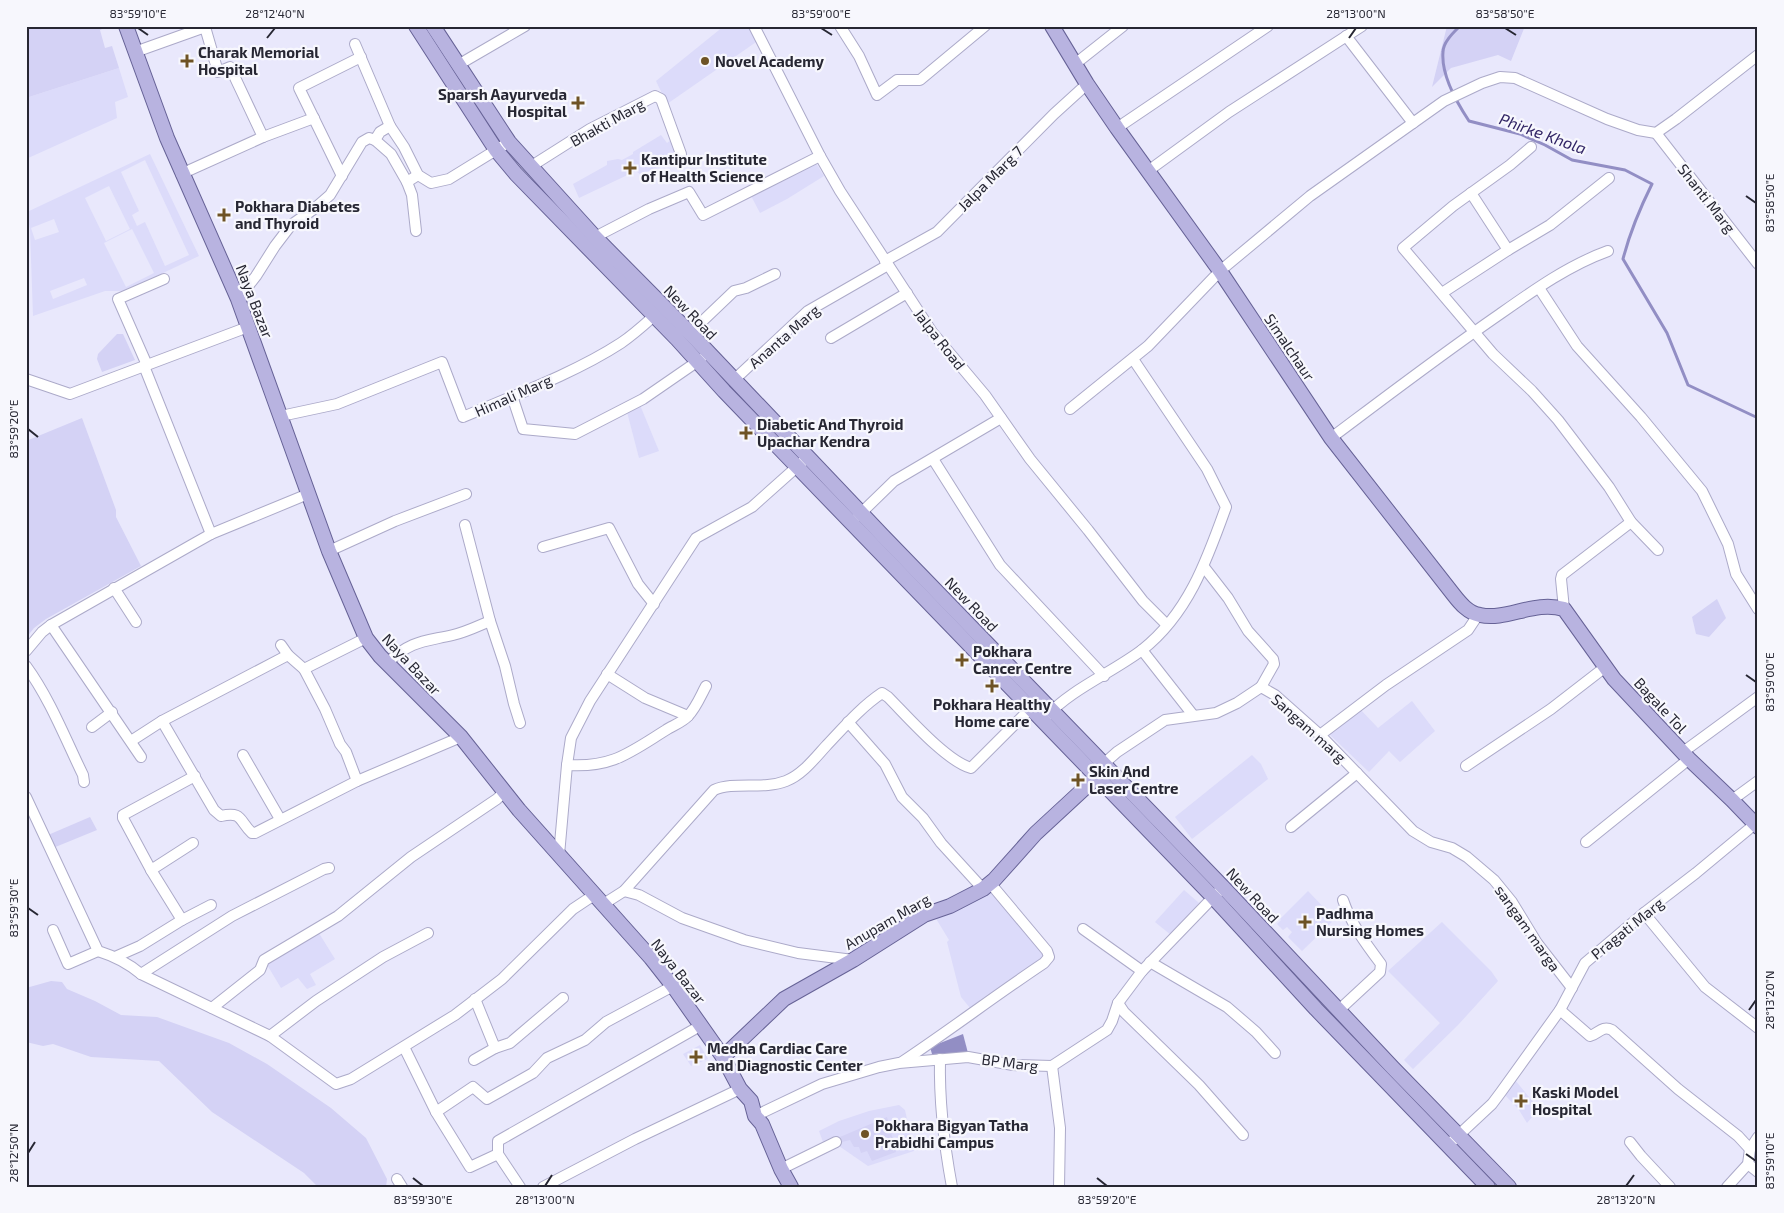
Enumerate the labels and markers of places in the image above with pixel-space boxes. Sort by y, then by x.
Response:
place label: Charak Memorial Hospital [198,43,319,78]
place label: Novel Academy [715,52,824,71]
marker: Charak Memorial Hospital [180,54,194,68]
marker: Novel Academy [699,55,711,67]
place label: Sparsh Aayurveda Hospital [438,85,567,120]
marker: Sparsh Aayurveda Hospital [571,96,585,110]
place label: Kantipur Institute of Health Science [641,150,767,185]
marker: Kantipur Institute of Health Science [623,161,637,175]
place label: Pokhara Diabetes and Thyroid [235,197,360,233]
marker: Pokhara Diabetes and Thyroid [217,208,231,222]
place label: Diabetic And Thyroid Upachar Kendra [757,415,904,450]
marker: Diabetic And Thyroid Upachar Kendra [739,426,753,440]
place label: Pokhara Cancer Centre [973,642,1072,677]
marker: Pokhara Cancer Centre [955,653,969,667]
marker: Pokhara Healthy Home care [985,679,999,693]
place label: Pokhara Healthy Home care [933,695,1051,730]
place label: Skin And Laser Centre [1089,762,1179,797]
marker: Skin And Laser Centre [1071,773,1085,787]
place label: Padhma Nursing Homes [1316,904,1424,939]
marker: Padhma Nursing Homes [1298,915,1312,929]
place label: Medha Cardiac Care and Diagnostic Center [707,1039,863,1074]
marker: Medha Cardiac Care and Diagnostic Center [689,1050,703,1064]
place label: Kaski Model Hospital [1532,1083,1619,1118]
marker: Kaski Model Hospital [1514,1094,1528,1108]
place label: Pokhara Bigyan Tatha Prabidhi Campus [875,1116,1028,1151]
marker: Pokhara Bigyan Tatha Prabidhi Campus [859,1128,871,1140]

